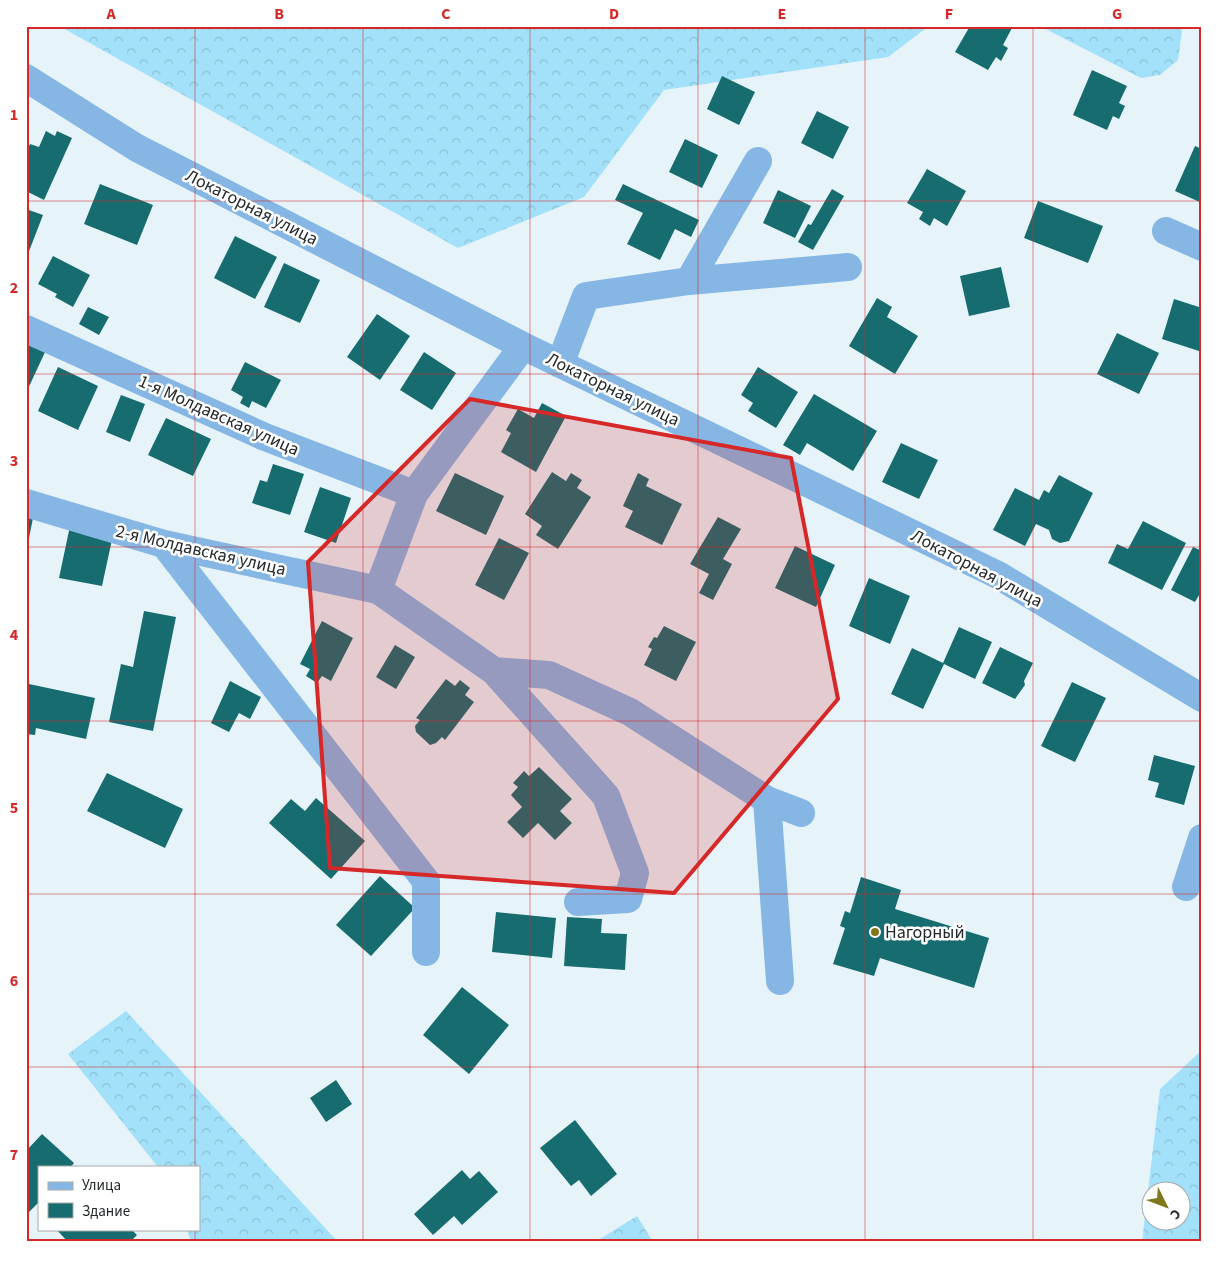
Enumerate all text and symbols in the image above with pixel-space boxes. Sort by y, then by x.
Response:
text: A [105,3,116,25]
text: B [274,3,284,25]
text: C [441,3,451,25]
text: D [609,3,619,25]
text: E [778,3,786,25]
text: F [945,3,953,25]
text: G [1112,3,1122,25]
text: 1 [10,104,18,126]
street label: Локаторная улица [181,163,322,252]
text: 2 [10,277,18,299]
street label: Локаторная улица [542,346,684,433]
street label: 1-я Молдавская улица [134,369,303,462]
text: 3 [10,450,18,472]
street label: 2-я Молдавская улица [114,519,288,582]
street label: Локаторная улица [907,523,1047,614]
text: 4 [10,624,19,646]
text: 5 [10,797,18,819]
place label: Нагорный [885,920,965,945]
marker: Нагорный [869,926,881,938]
text: 6 [10,970,18,992]
text: 7 [10,1144,18,1166]
legend [38,1166,200,1230]
text: Улица [82,1175,121,1196]
north arrow [1140,1180,1190,1230]
text: Здание [82,1201,130,1222]
text: С [1165,1204,1185,1224]

